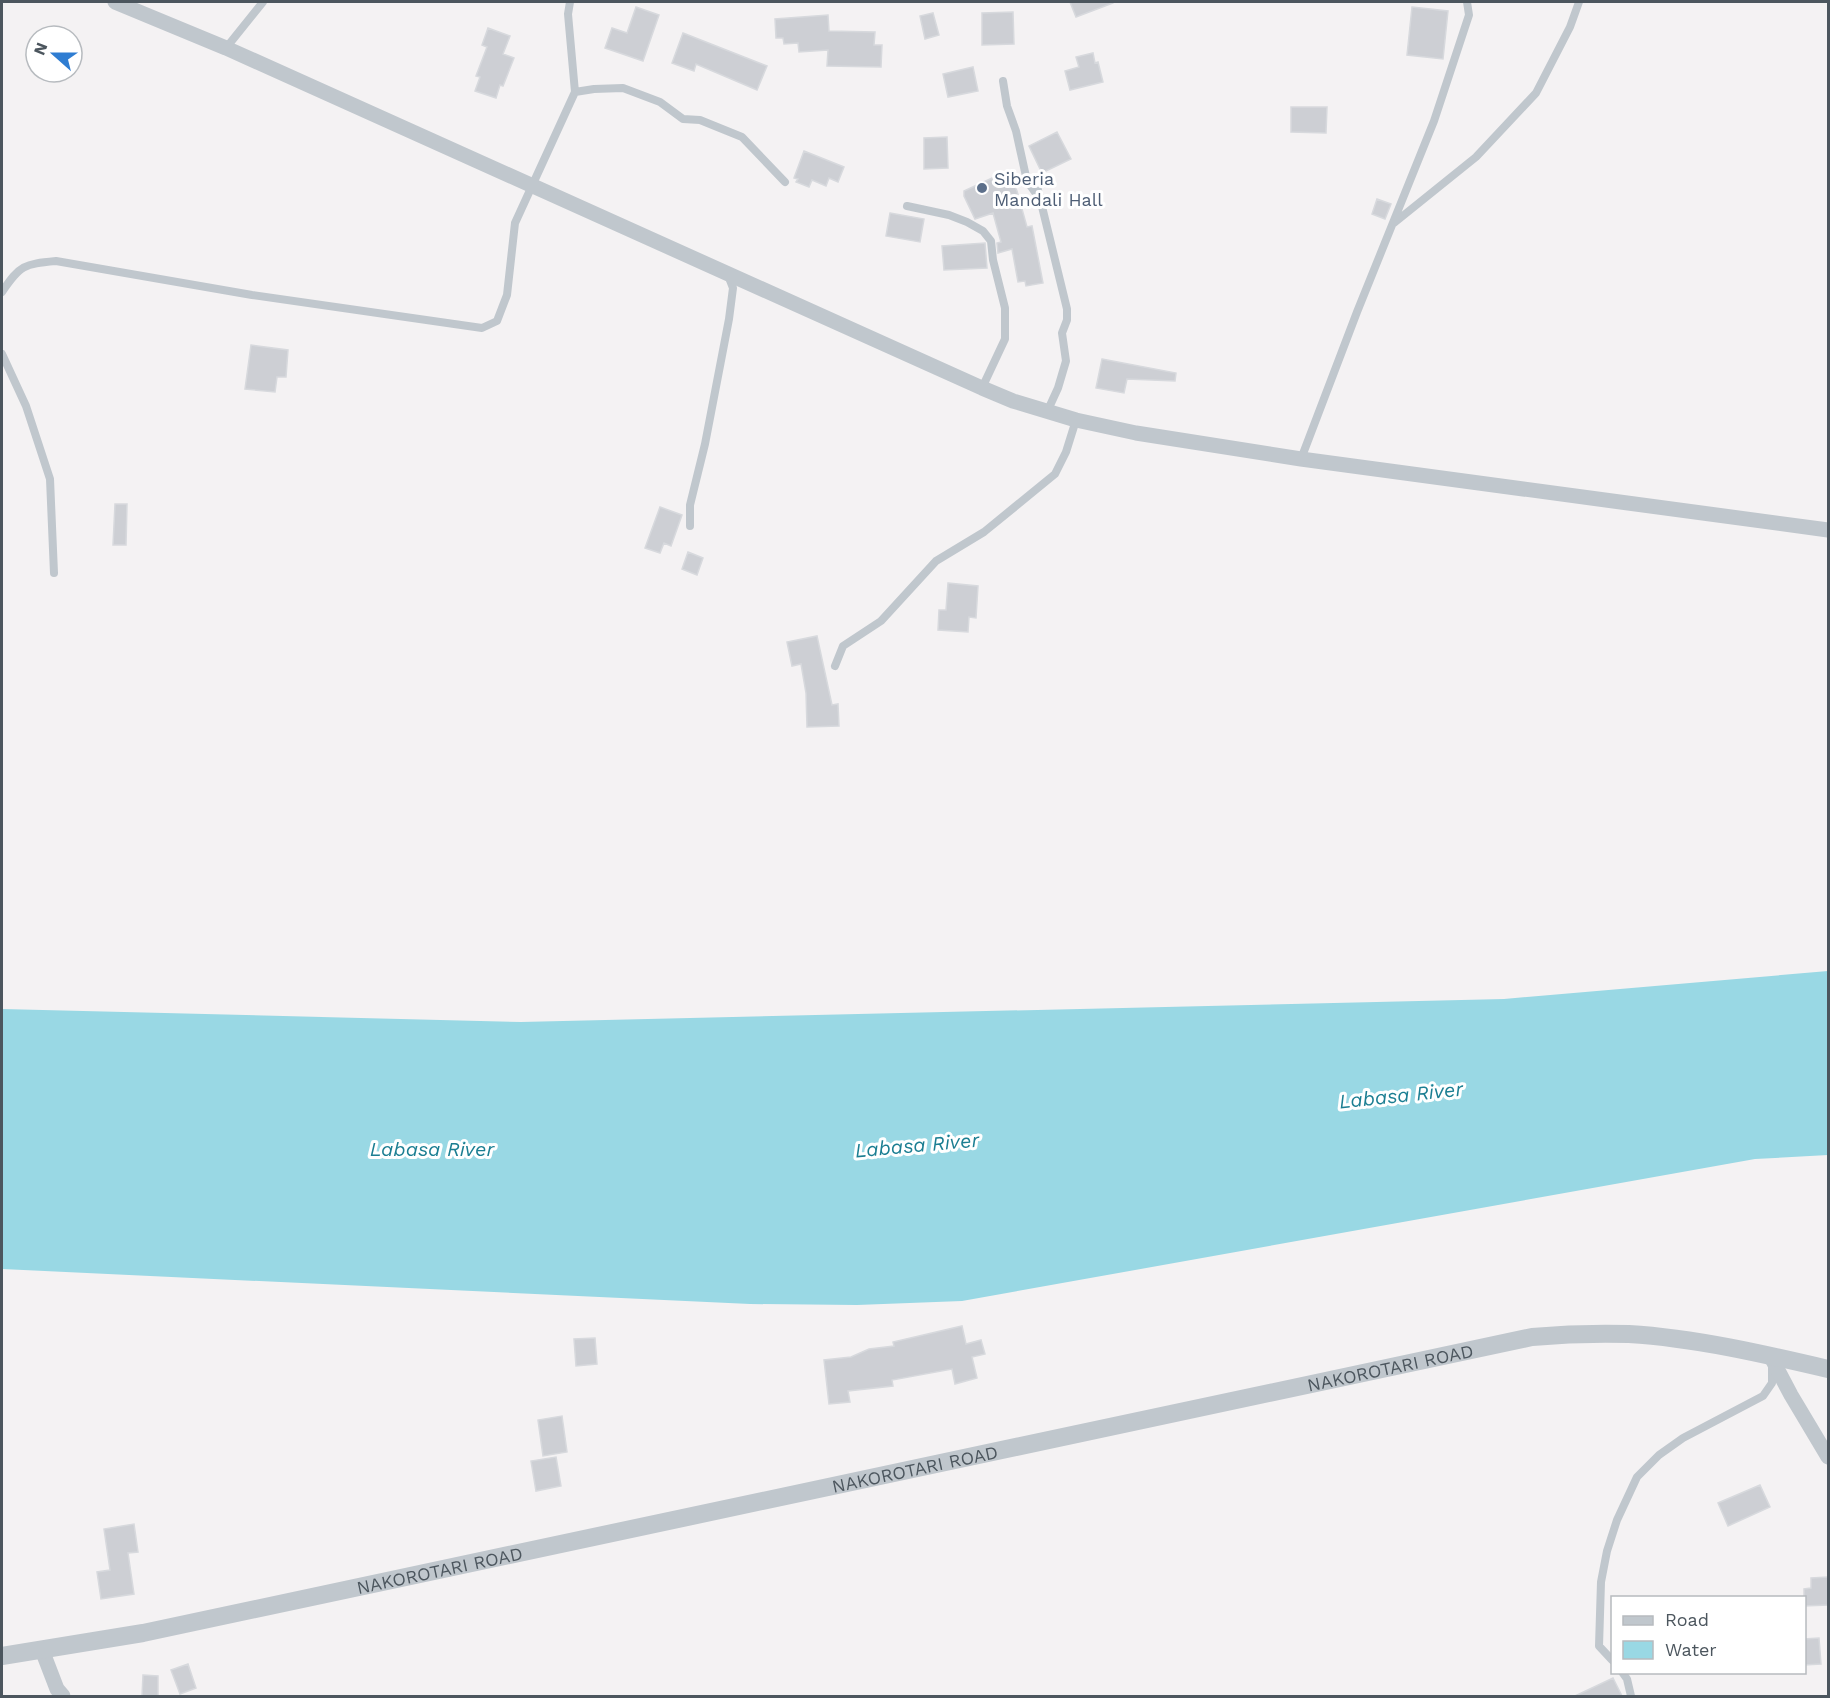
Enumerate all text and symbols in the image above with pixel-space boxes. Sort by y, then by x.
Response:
north arrow [24,24,84,84]
text: N [29,40,51,58]
place label: Siberia Mandali Hall [994,168,1103,210]
marker: Siberia Mandali Hall [975,181,989,195]
water label: Labasa River [1338,1076,1465,1113]
water label: Labasa River [854,1128,981,1162]
water label: Labasa River [370,1137,496,1161]
street label: NAKOROTARI ROAD [1305,1339,1475,1395]
street label: NAKOROTARI ROAD [830,1441,1000,1496]
street label: NAKOROTARI ROAD [355,1542,524,1598]
legend [1611,1596,1806,1674]
text: Road [1665,1609,1709,1630]
text: Water [1665,1639,1717,1660]

